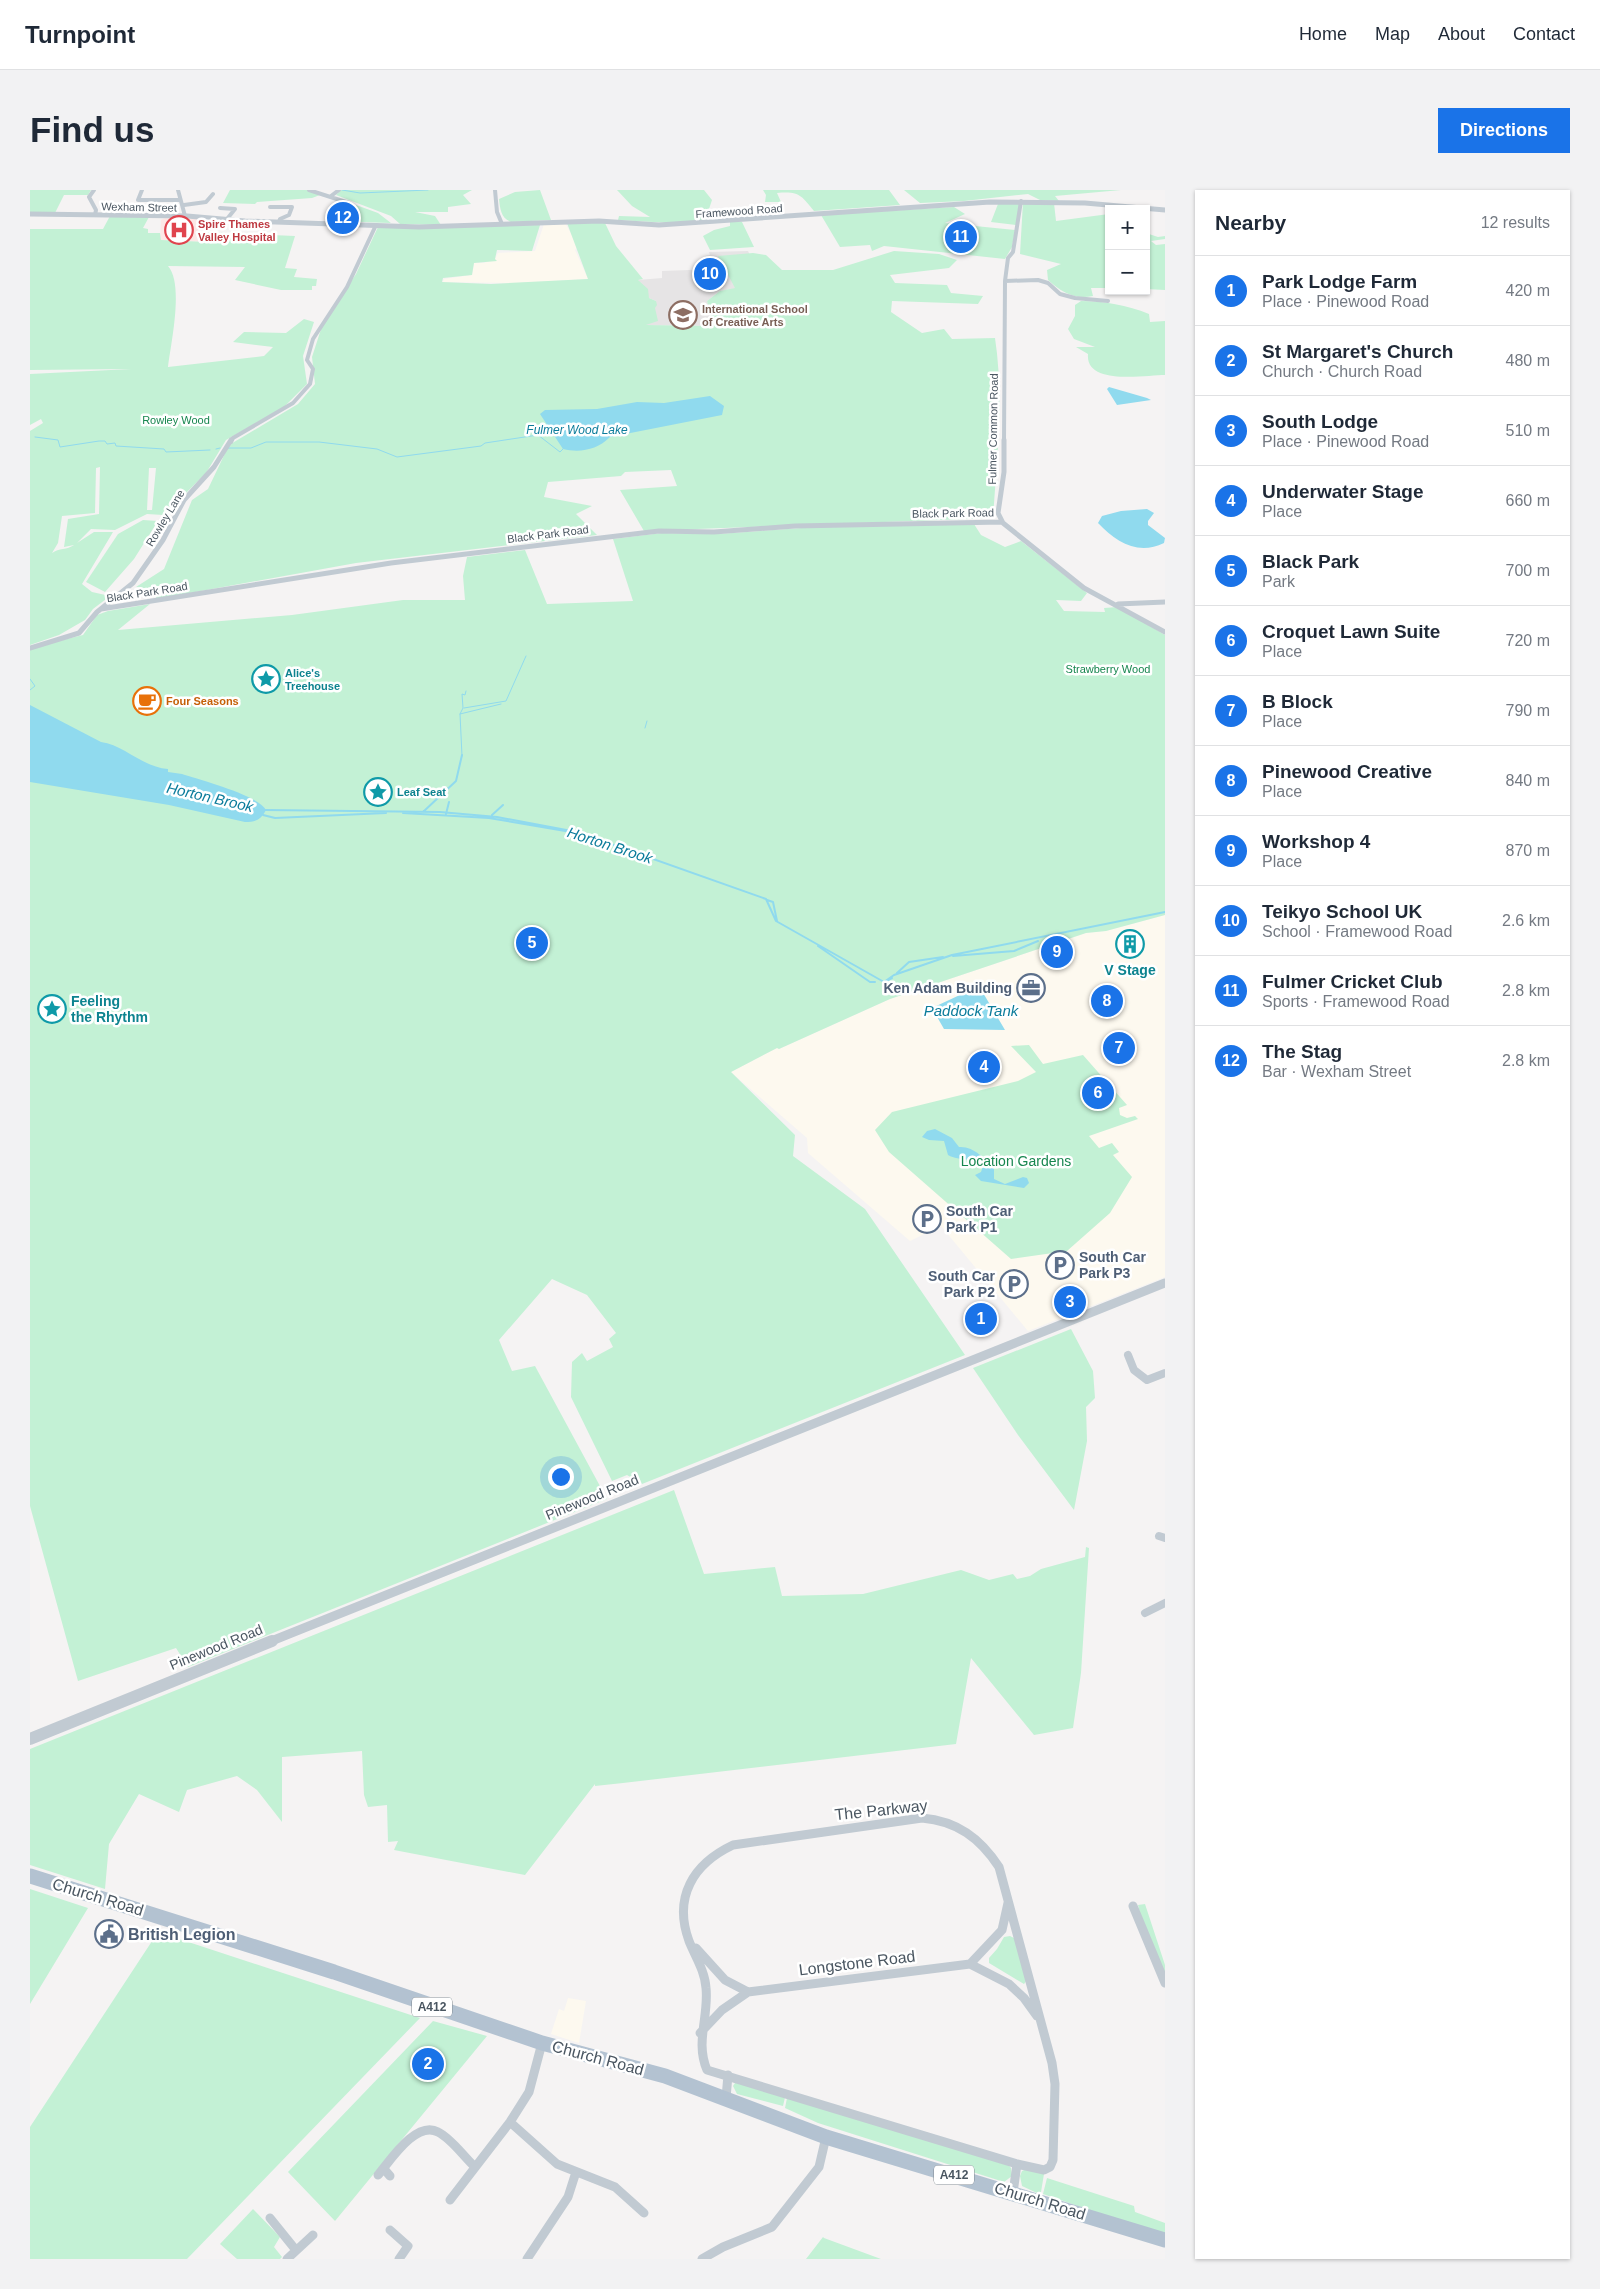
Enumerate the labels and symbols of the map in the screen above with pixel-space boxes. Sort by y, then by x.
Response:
pin: 12 [327,199,359,237]
street label: Wexham Street [101,200,177,214]
street label: Framewood Road [695,202,783,220]
hospital icon: Spire Thames Valley Hospital [164,215,194,245]
place label: Spire Thames Valley Hospital [198,218,276,243]
pin: 11 [945,218,977,256]
pin: 10 [694,255,726,293]
school or university icon: International School of Creative Arts [668,300,698,330]
place label: International School of Creative Arts [702,303,808,328]
street label: Fulmer Common Road [986,373,1000,485]
park label: Rowley Wood [142,414,210,426]
water label: Fulmer Wood Lake [526,423,628,437]
street label: Rowley Lane [143,488,187,548]
street label: Black Park Road [912,506,994,520]
street label: Black Park Road [507,523,589,545]
street label: Black Park Road [106,580,188,604]
park label: Strawberry Wood [1066,663,1150,675]
place icon: Alice's Treehouse [251,664,281,694]
place label: Alice's Treehouse [285,667,340,692]
cafe icon: Four Seasons [132,686,162,716]
place label: Four Seasons [166,695,239,707]
place icon: Leaf Seat [363,777,393,807]
water label: Horton Brook [165,779,256,816]
place label: Leaf Seat [397,786,446,798]
water label: Horton Brook [565,823,656,867]
pin: 5 [516,924,548,962]
building icon: V Stage [1115,929,1145,959]
pin: 9 [1041,933,1073,971]
place label: V Stage [1104,962,1156,978]
office icon: Ken Adam Building [1016,973,1046,1003]
place label: Ken Adam Building [883,980,1012,996]
pin: 8 [1091,982,1123,1020]
place label: Feeling the Rhythm [71,993,148,1025]
place icon: Feeling the Rhythm [37,994,67,1024]
water label: Paddock Tank [924,1002,1020,1019]
pin: 7 [1103,1029,1135,1067]
pin: 4 [968,1048,1000,1086]
pin: 6 [1082,1074,1114,1112]
park label: Location Gardens [961,1153,1071,1169]
place label: South Car Park P1 [946,1203,1013,1235]
parking icon: South Car Park P1 [912,1204,942,1234]
place label: South Car Park P3 [1079,1249,1146,1281]
parking icon: South Car Park P3 [1045,1250,1075,1280]
place label: South Car Park P2 [928,1268,996,1300]
parking icon: South Car Park P2 [999,1269,1029,1299]
pin: 3 [1054,1283,1086,1321]
pin: 1 [965,1300,997,1338]
your location [548,1464,574,1490]
street label: Pinewood Road [543,1471,641,1523]
street label: Pinewood Road [167,1621,265,1673]
street label: The Parkway [834,1797,928,1823]
street label: Church Road [50,1875,146,1919]
public building icon: British Legion [94,1919,124,1949]
place label: British Legion [128,1926,236,1943]
street label: Longstone Road [798,1947,916,1979]
road number: A412 [412,1998,452,2016]
street label: Church Road [550,2038,646,2078]
pin: 2 [412,2045,444,2083]
road number: A412 [934,2166,974,2184]
street label: Church Road [992,2179,1088,2223]

